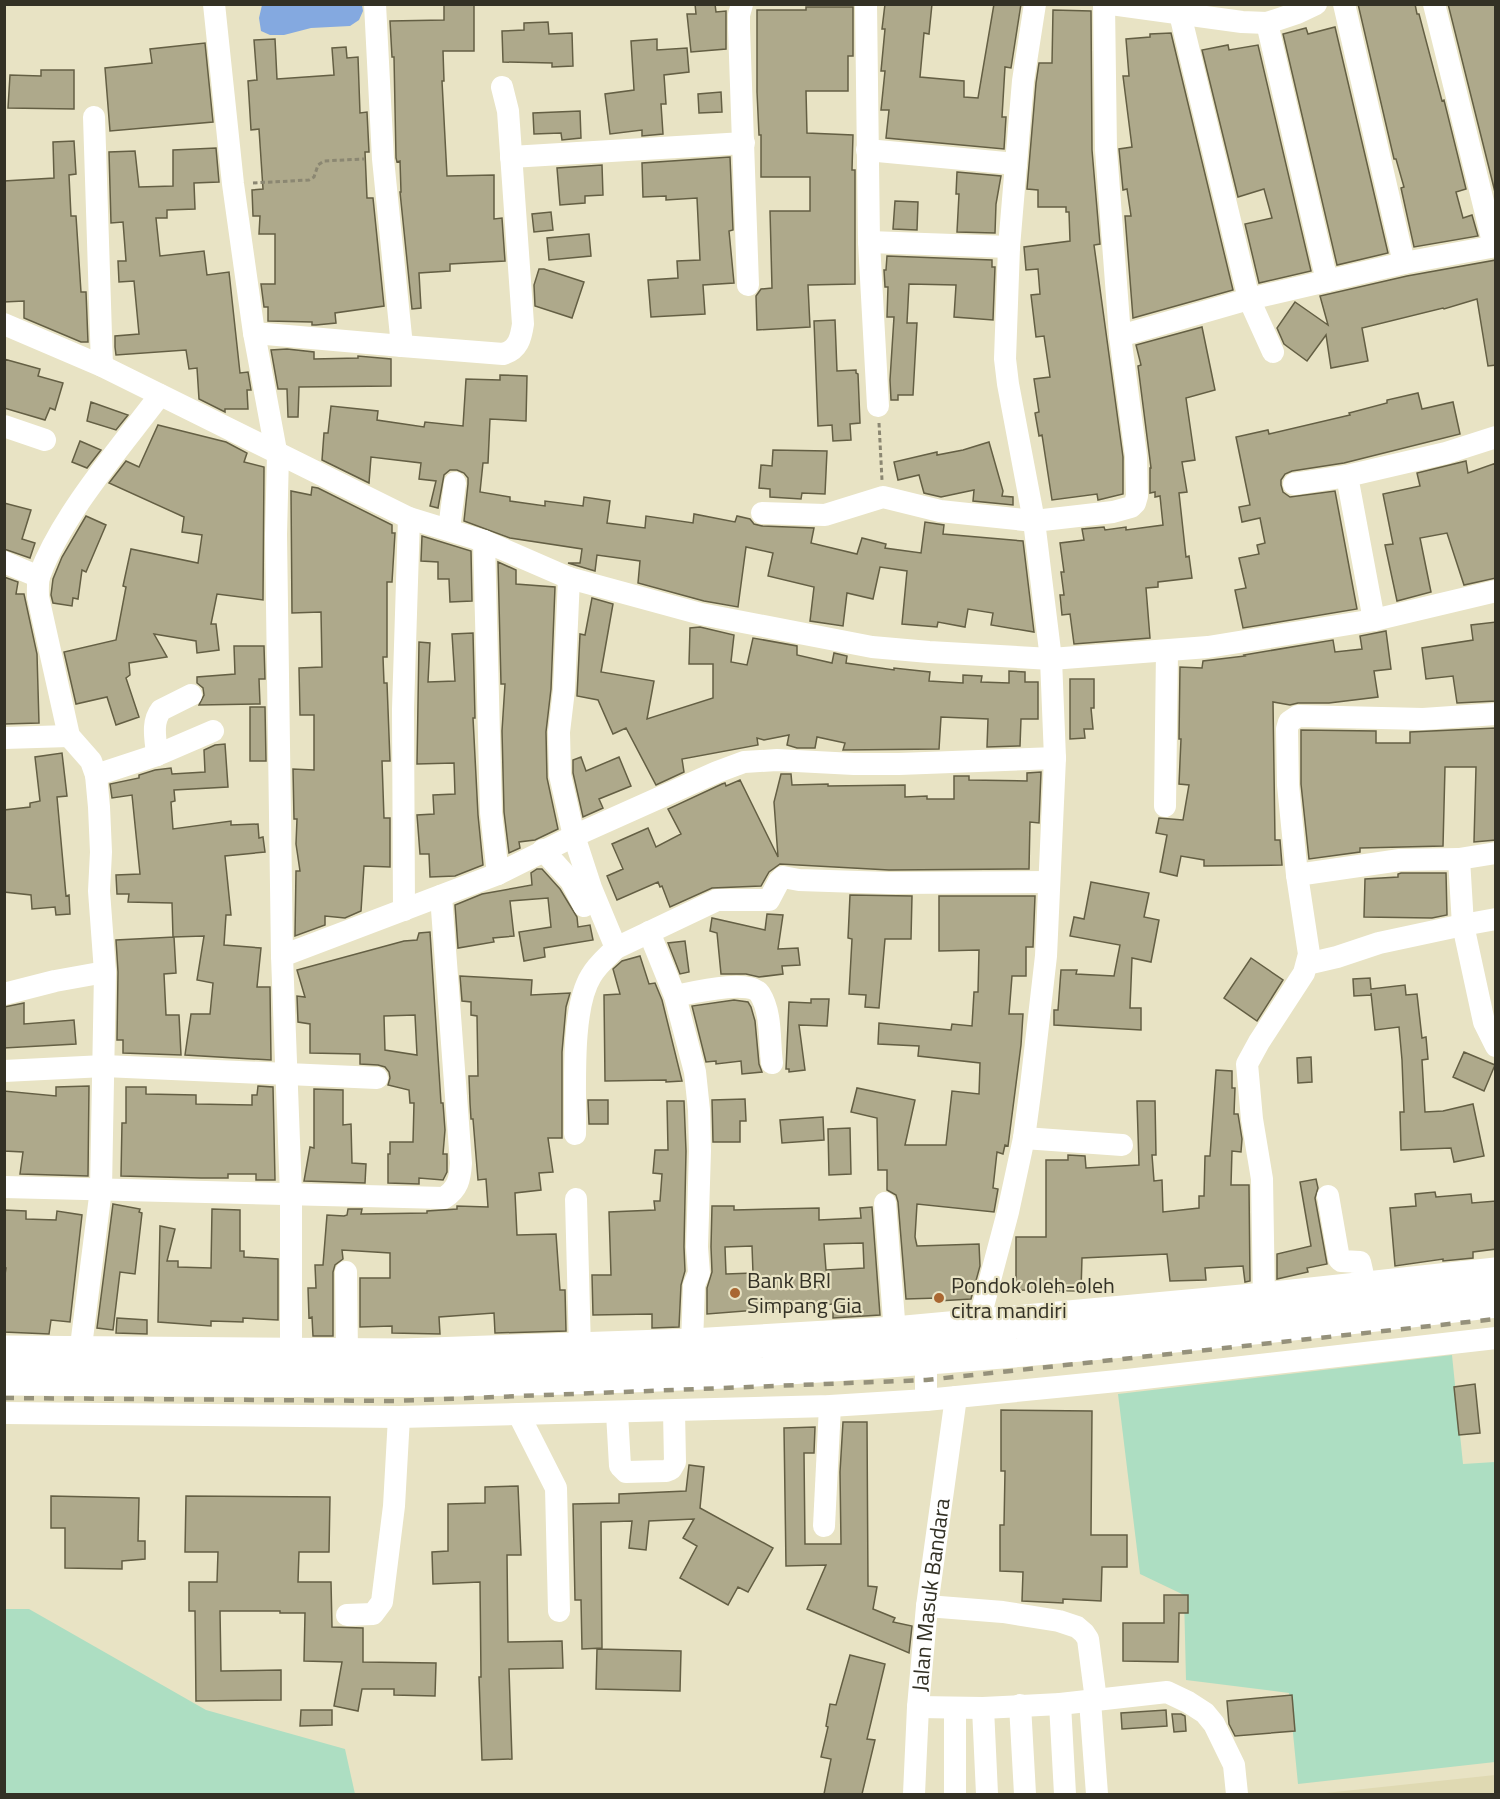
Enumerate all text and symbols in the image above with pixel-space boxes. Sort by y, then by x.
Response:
place label: Bank BRI Simpang Gia [747,1263,862,1322]
place label: Pondok oleh-oleh citra mandiri [951,1268,1115,1327]
marker: Bank BRI Simpang Gia [728,1286,742,1300]
marker: Pondok oleh-oleh citra mandiri [932,1291,946,1305]
street label: Jalan Masuk Bandara [902,1496,959,1693]

